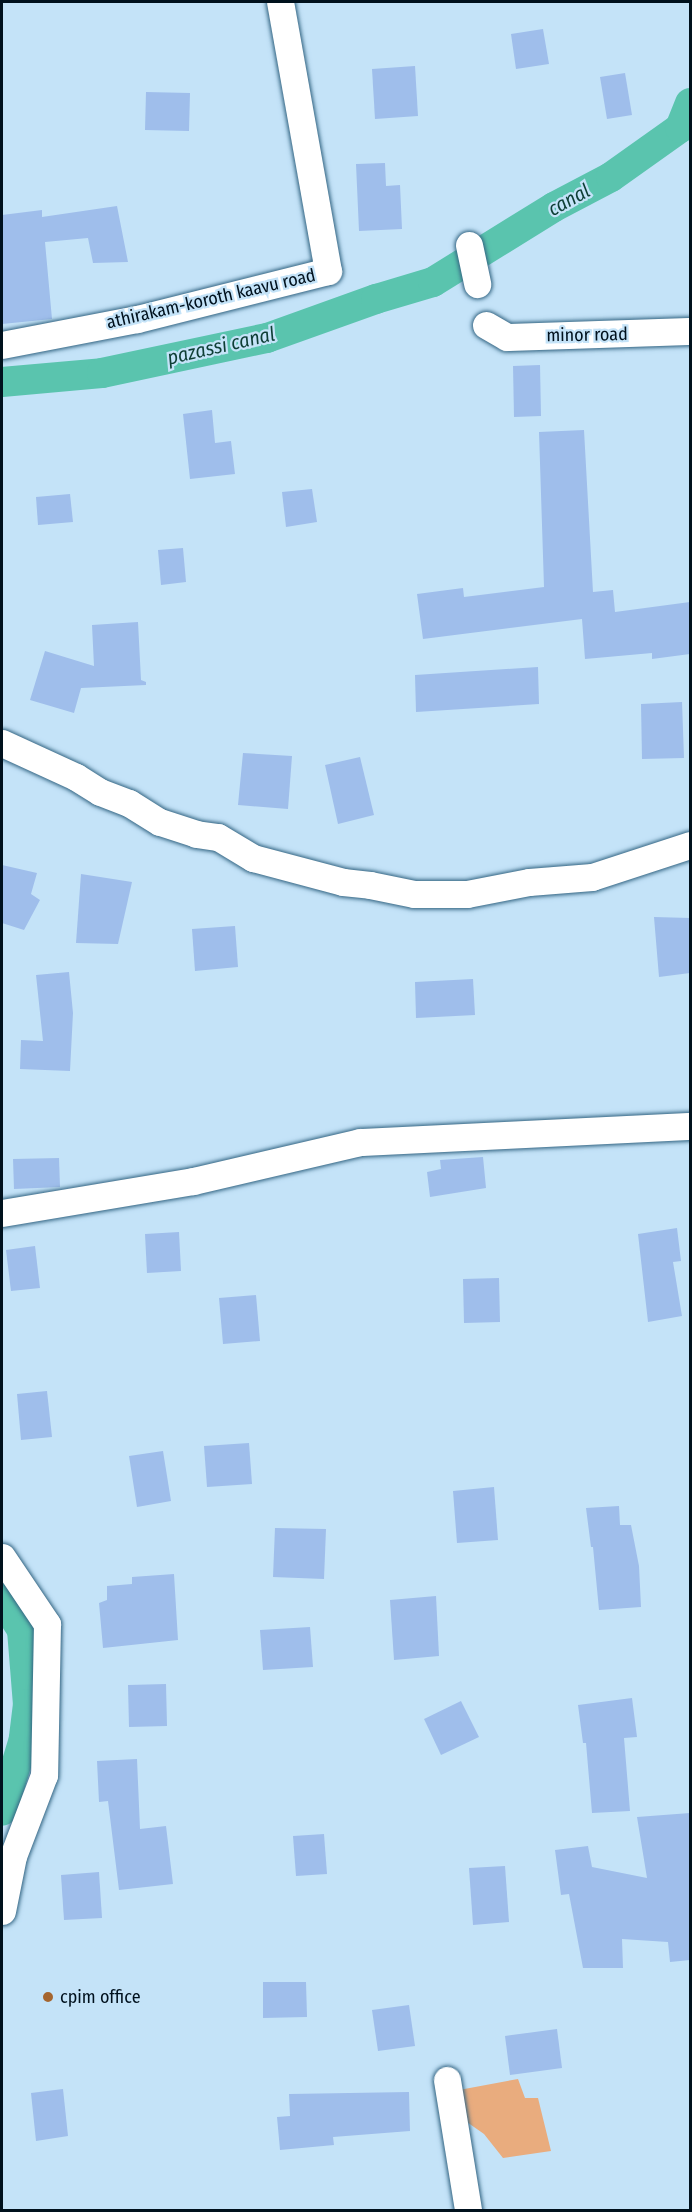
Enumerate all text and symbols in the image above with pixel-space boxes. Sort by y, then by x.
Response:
water label: canal [544,179,594,221]
street label: athirakam-koroth kaavu road [104,264,318,334]
water label: pazassi canal [165,322,277,370]
street label: minor road [546,323,628,347]
place label: cpim office [60,1986,141,2008]
marker: cpim office [41,1990,55,2004]

